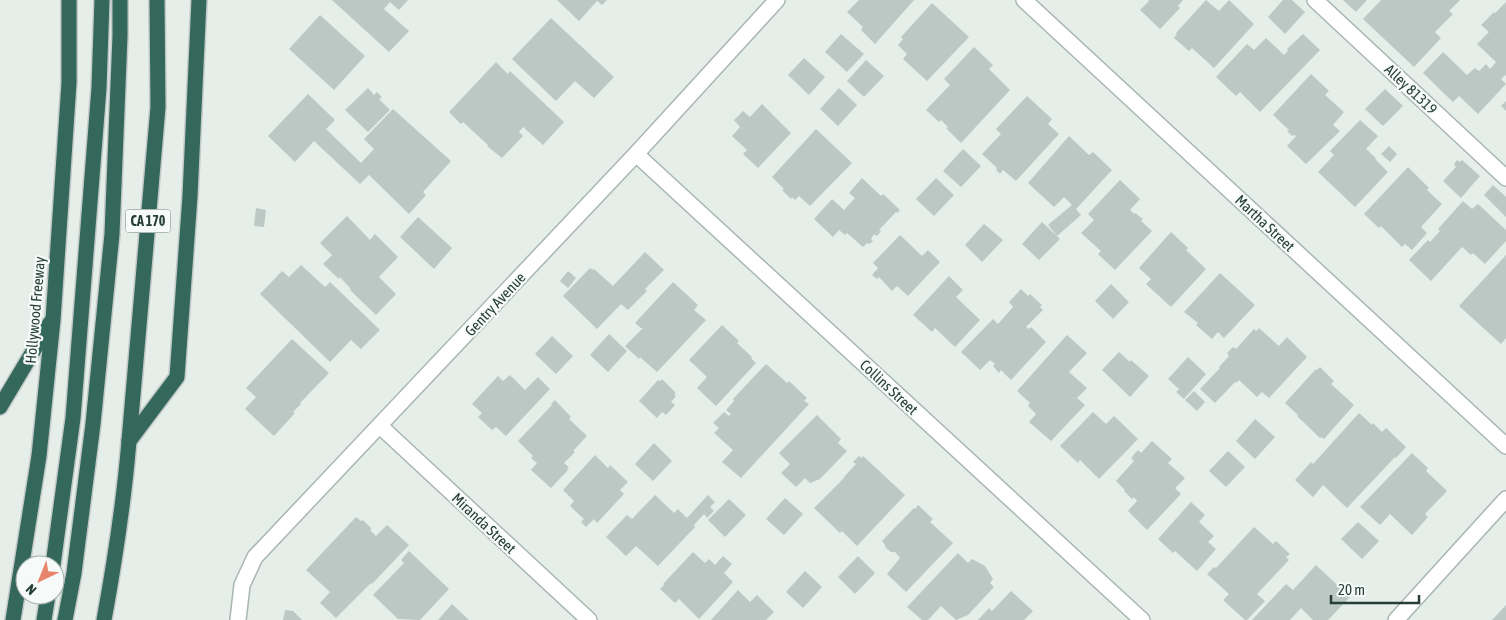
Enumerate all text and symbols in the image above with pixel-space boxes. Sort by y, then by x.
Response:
street label: Alley 81319 [1381,61,1441,117]
street label: Martha Street [1232,191,1298,255]
road number: CA 170 [126,210,170,232]
street label: Hollywood Freeway [22,256,48,364]
street label: Gentry Avenue [461,269,529,339]
street label: Collins Street [857,356,921,418]
street label: Miranda Street [449,489,519,557]
north arrow [15,555,65,605]
scale bar [1331,572,1418,604]
text: N [23,581,40,598]
text: 20 m [1338,581,1365,598]

